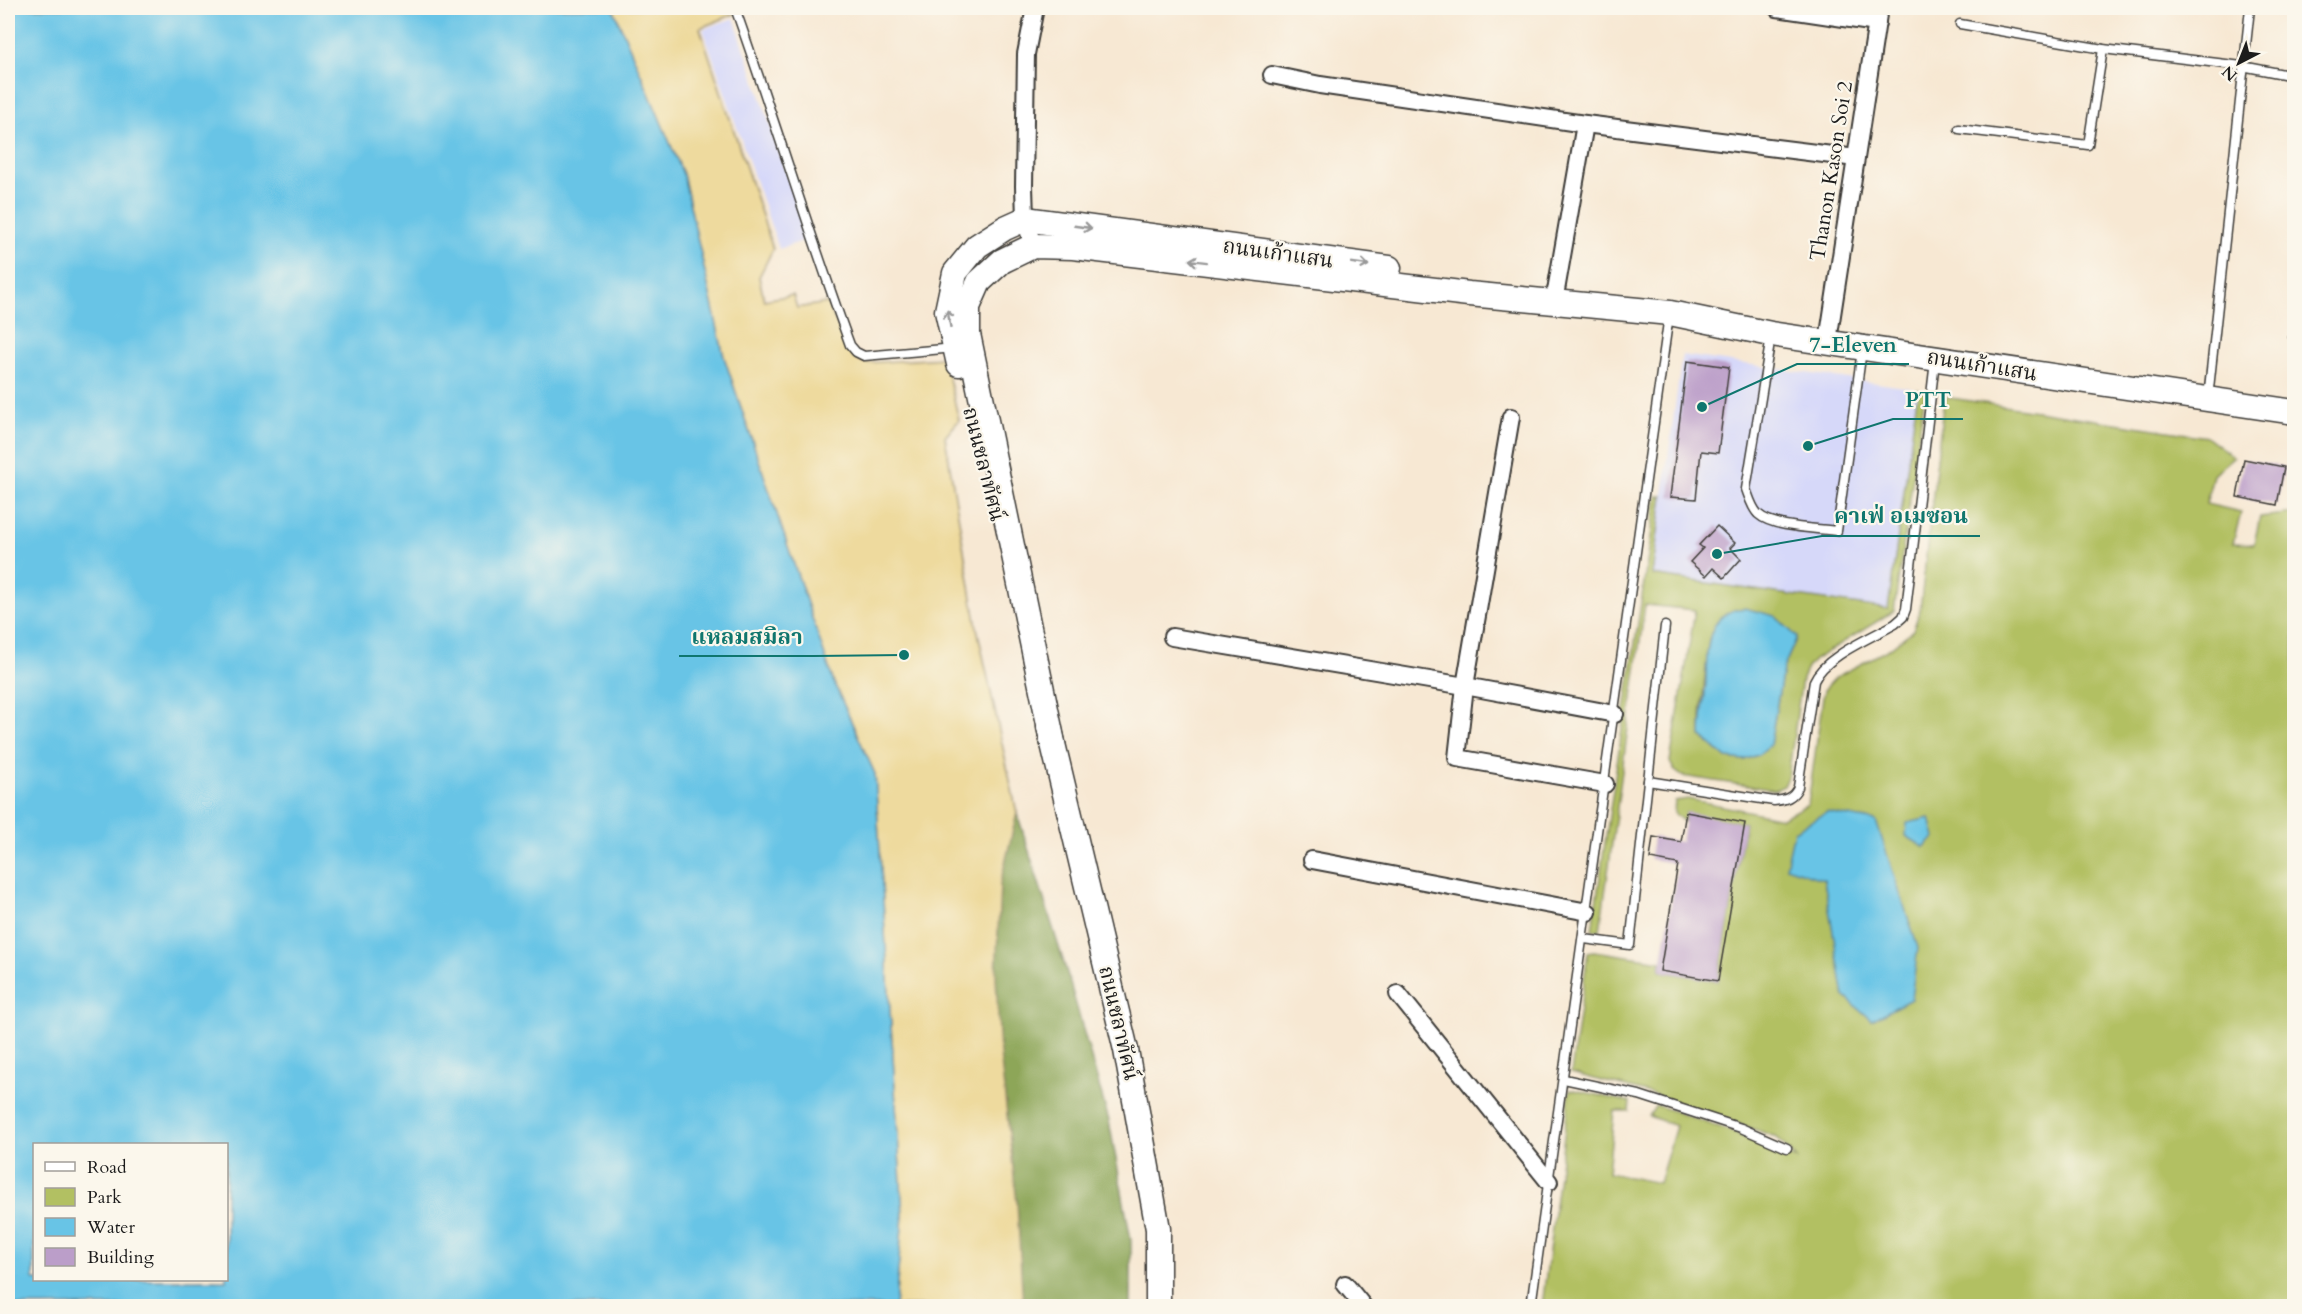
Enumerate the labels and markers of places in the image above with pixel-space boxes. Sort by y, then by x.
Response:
callout: 7-Eleven [1797,324,1909,364]
callout: PTT [1893,379,1963,419]
callout: คาเฟ่ อเมซอน [1822,496,1980,536]
callout: แหลมสมิลา [679,616,814,656]

